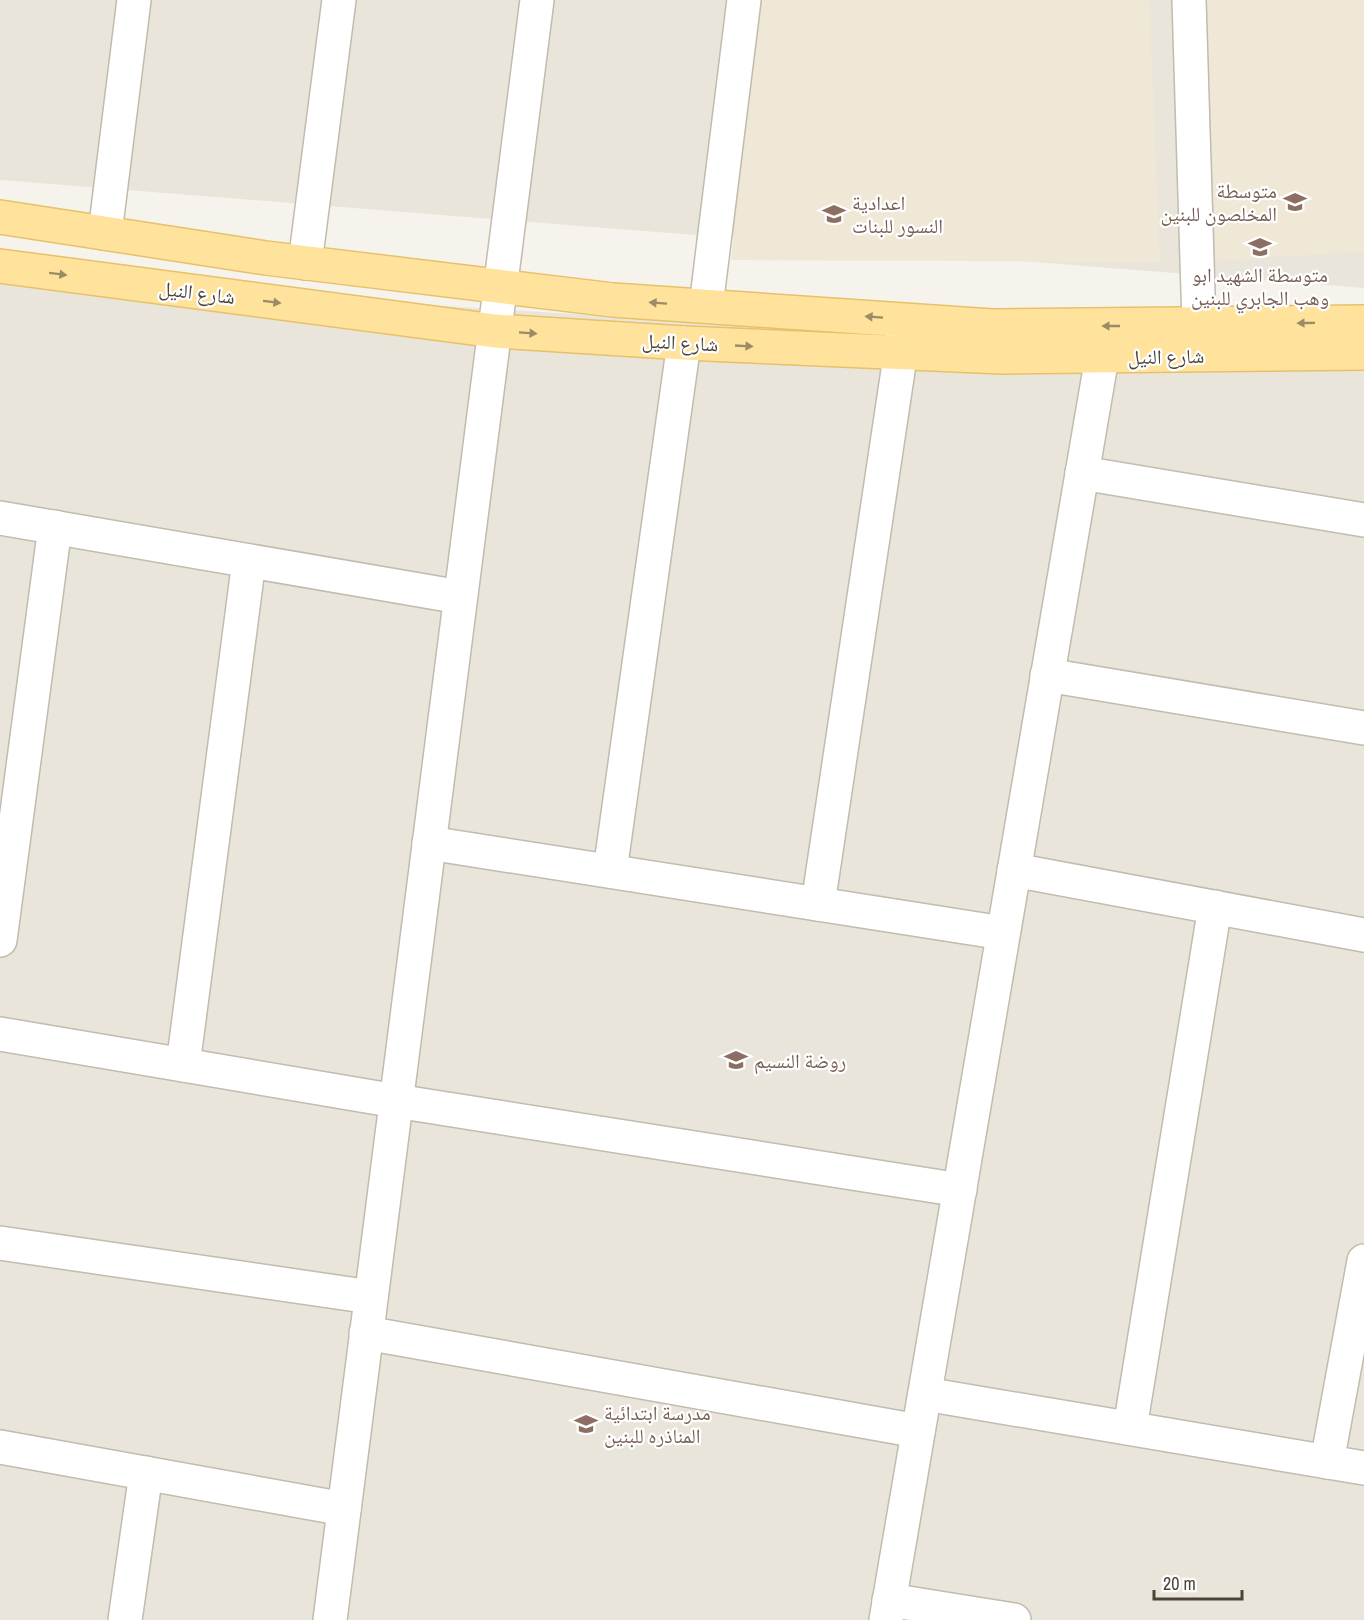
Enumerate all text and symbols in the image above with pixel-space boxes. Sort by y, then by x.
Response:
place label: متوسطة المخلصون للبنين [1161,177,1277,227]
place label: اعدادية النسور للبنات [852,189,943,239]
school or university icon: متوسطة المخلصون للبنين [1282,189,1308,215]
school or university icon: اعدادية النسور للبنات [821,201,847,227]
school or university icon: متوسطة الشهيد ابو وهب الجابري للبنين [1247,234,1273,260]
place label: متوسطة الشهيد ابو وهب الجابري للبنين [1191,261,1329,314]
one-way arrow [49,269,68,278]
street label: شارع النيل [157,274,237,310]
one-way arrow [263,297,282,306]
one-way arrow [649,298,668,308]
one-way arrow [864,313,883,322]
one-way arrow [1296,318,1315,328]
one-way arrow [1101,321,1120,331]
street label: شارع النيل [641,327,719,357]
one-way arrow [519,328,538,337]
one-way arrow [734,341,753,350]
street label: شارع النيل [1128,342,1204,370]
school or university icon: روضة النسيم [723,1047,749,1073]
place label: روضة النسيم [754,1047,846,1075]
place label: مدرسة ابتدائية المناذره للبنين [604,1399,711,1449]
school or university icon: مدرسة ابتدائية المناذره للبنين [573,1411,599,1437]
scale bar [1154,1563,1242,1601]
text: 20 m [1163,1571,1196,1596]

